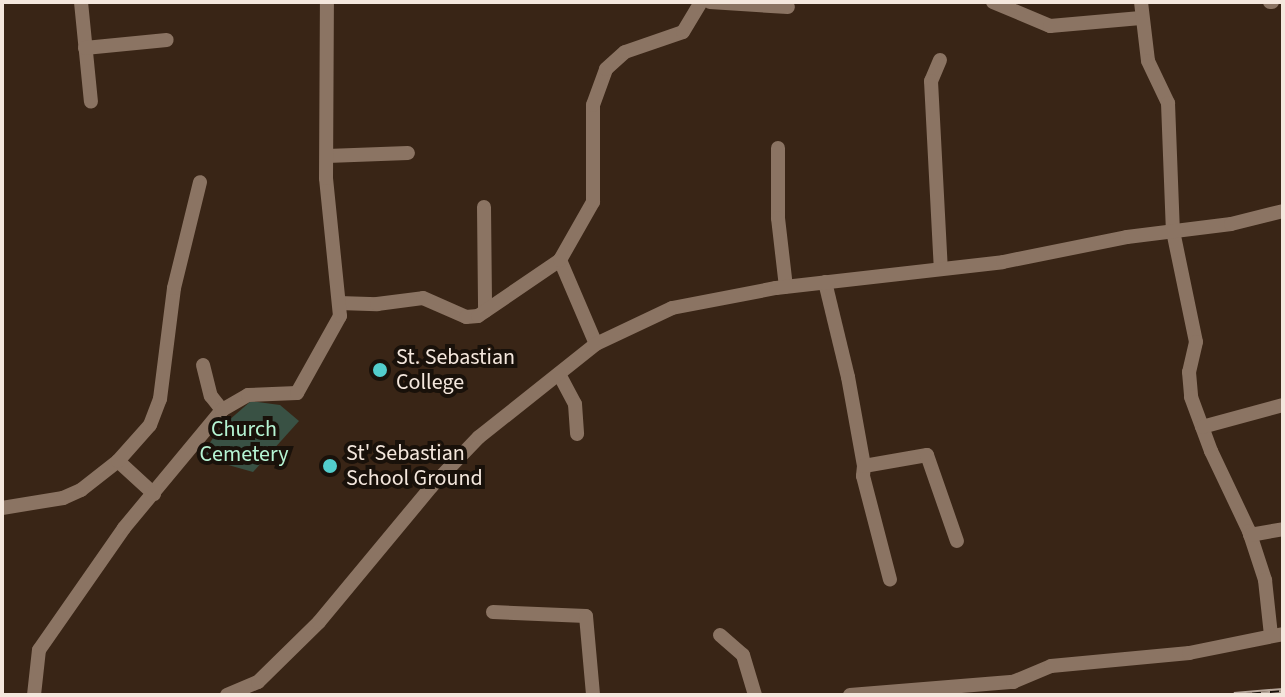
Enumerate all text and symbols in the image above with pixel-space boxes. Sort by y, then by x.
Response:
place label: St. Sebastian College [396,344,515,396]
marker: St. Sebastian College [371,361,389,379]
park label: Church Cemetery [200,416,288,468]
place label: St' Sebastian School Ground [346,440,483,492]
marker: St' Sebastian School Ground [321,457,339,475]

